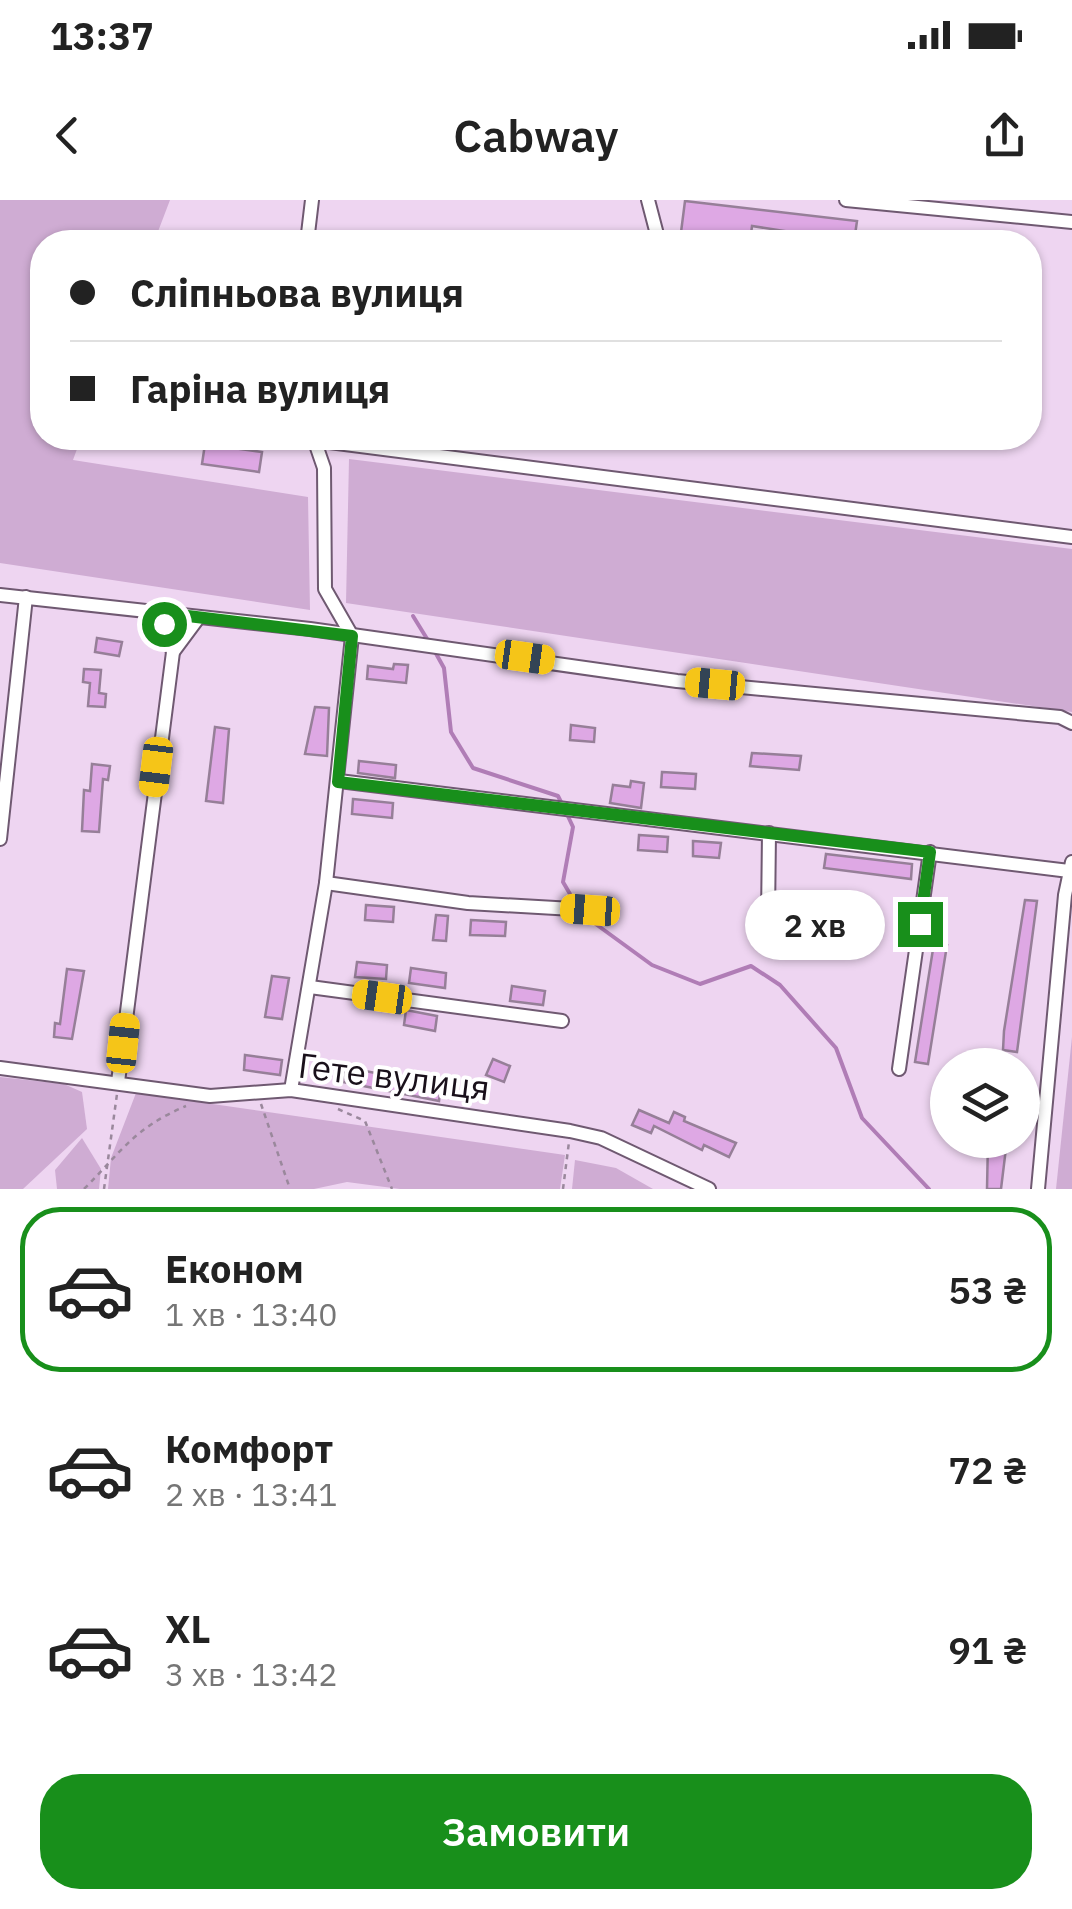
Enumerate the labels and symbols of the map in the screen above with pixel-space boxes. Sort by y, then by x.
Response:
route start [142,602,187,647]
car [493,638,557,676]
car [684,666,746,702]
car [137,735,175,799]
callout: 2 хв [745,889,885,959]
car [559,893,621,927]
route end [898,902,943,947]
car [350,978,414,1016]
car [105,1012,141,1074]
street label: Гете вулиця [296,1041,492,1111]

